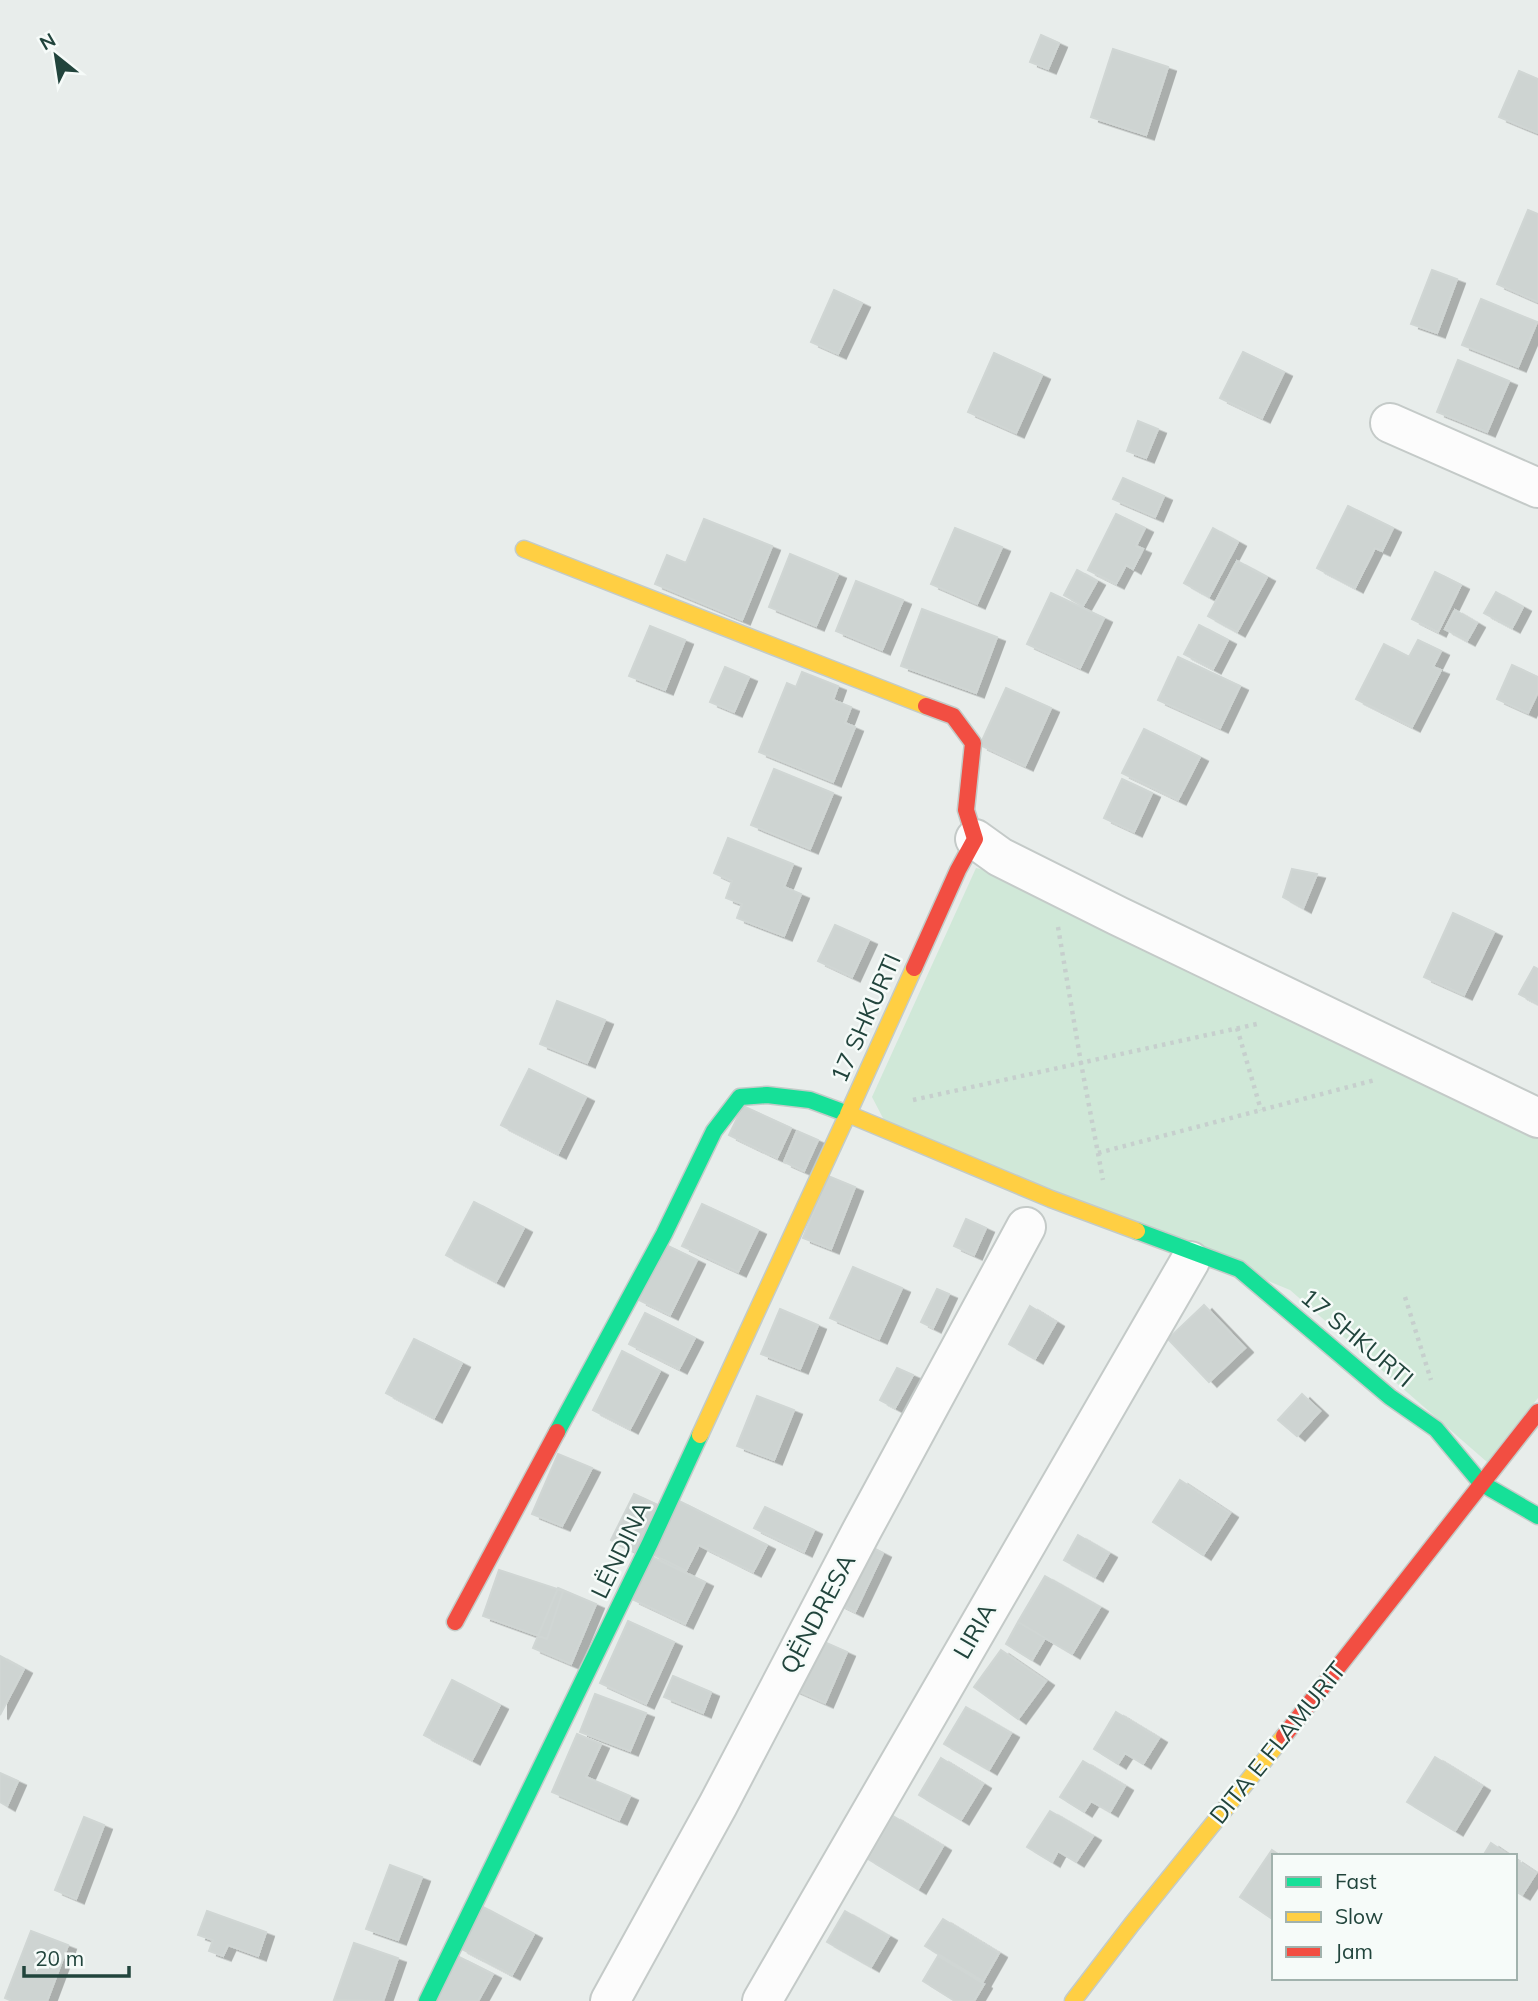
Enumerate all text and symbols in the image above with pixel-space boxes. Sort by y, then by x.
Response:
north arrow [21,21,91,91]
text: N [35,27,60,55]
street label: 17 SHKURTI [823,949,907,1087]
street label: 17 SHKURTI [1295,1281,1420,1393]
street label: LËNDINA [584,1496,657,1603]
street label: QËNDRESA [773,1548,861,1679]
street label: LIRIA [946,1597,1002,1664]
street label: DITA E FLAMURIT [1203,1655,1352,1830]
legend [1272,1854,1517,1980]
text: Fast [1335,1868,1377,1894]
text: Slow [1335,1903,1383,1929]
scale bar [24,1934,130,1978]
text: Jam [1335,1938,1373,1964]
text: 20 m [35,1945,84,1971]

